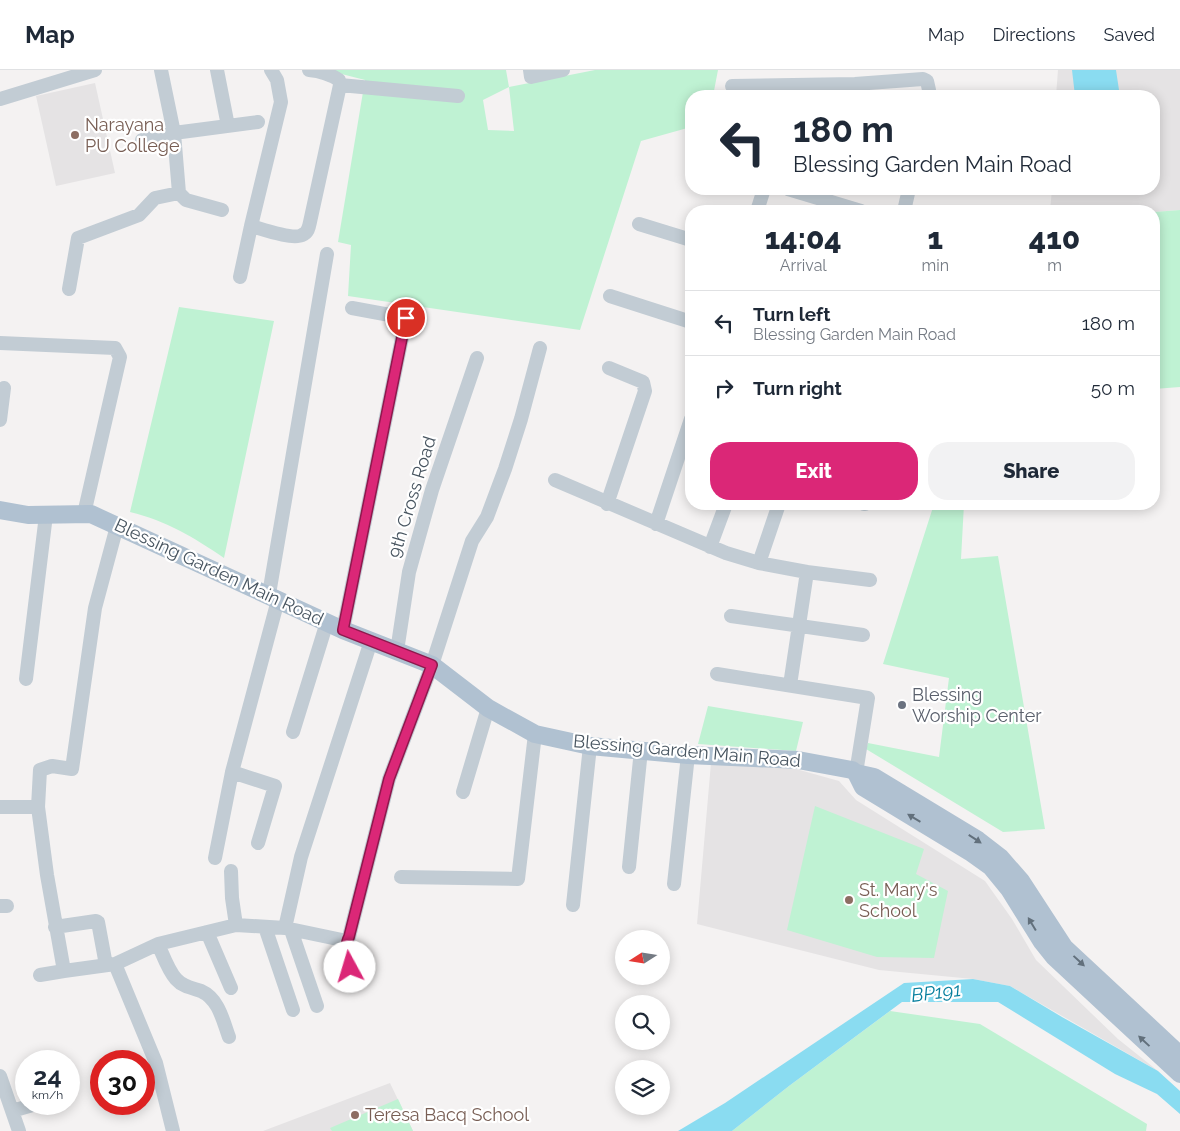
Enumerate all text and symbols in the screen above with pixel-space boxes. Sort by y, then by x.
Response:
text: Map [25,20,75,49]
text: Map [928,24,964,45]
text: Directions [992,24,1076,45]
text: Saved [1104,24,1155,45]
text: 180 m [793,109,894,150]
icon: left [710,110,775,175]
place label: Narayana PU College [85,114,180,156]
marker: Narayana PU College [69,129,81,141]
text: Blessing Garden Main Road [793,151,1072,177]
text: 14:04 [765,221,842,256]
text: 1 [927,221,943,256]
text: 410 [1029,221,1080,256]
text: Arrival [780,256,827,275]
text: min [922,256,949,275]
text: m [1047,256,1062,275]
pin [385,297,427,339]
text: Turn left [753,303,830,325]
icon: arrive [392,304,420,332]
icon: left [710,309,738,337]
text: 180 m [1082,312,1135,334]
text: Blessing Garden Main Road [753,325,956,344]
icon: right [710,374,738,402]
text: Turn right [753,377,842,399]
text: 50 m [1091,377,1135,399]
street label: 9th Cross Road [383,434,440,560]
button: Exit [710,442,918,500]
button: Share [928,442,1135,500]
street label: Blessing Garden Main Road [111,514,327,629]
place label: Blessing Worship Center [912,684,1042,726]
marker: Blessing Worship Center [896,699,908,711]
street label: Blessing Garden Main Road [572,730,802,771]
one-way arrow [907,813,920,822]
one-way arrow [968,834,981,843]
place label: St. Mary's School [859,879,938,921]
marker: St. Mary's School [843,894,855,906]
one-way arrow [1027,918,1036,931]
north arrow [615,930,670,985]
map controls [615,930,670,1115]
position arrow [323,940,375,992]
one-way arrow [1072,955,1084,967]
water label: BP191 [910,978,962,1006]
button: search [615,995,670,1050]
one-way arrow [1139,1035,1151,1047]
speed limit sign: 30 [90,1050,155,1115]
button: layers [615,1060,670,1115]
text: 24 [33,1061,62,1091]
text: km/h [32,1088,63,1102]
place label: Teresa Bacq School [365,1104,529,1125]
marker: Teresa Bacq School [349,1109,361,1121]

